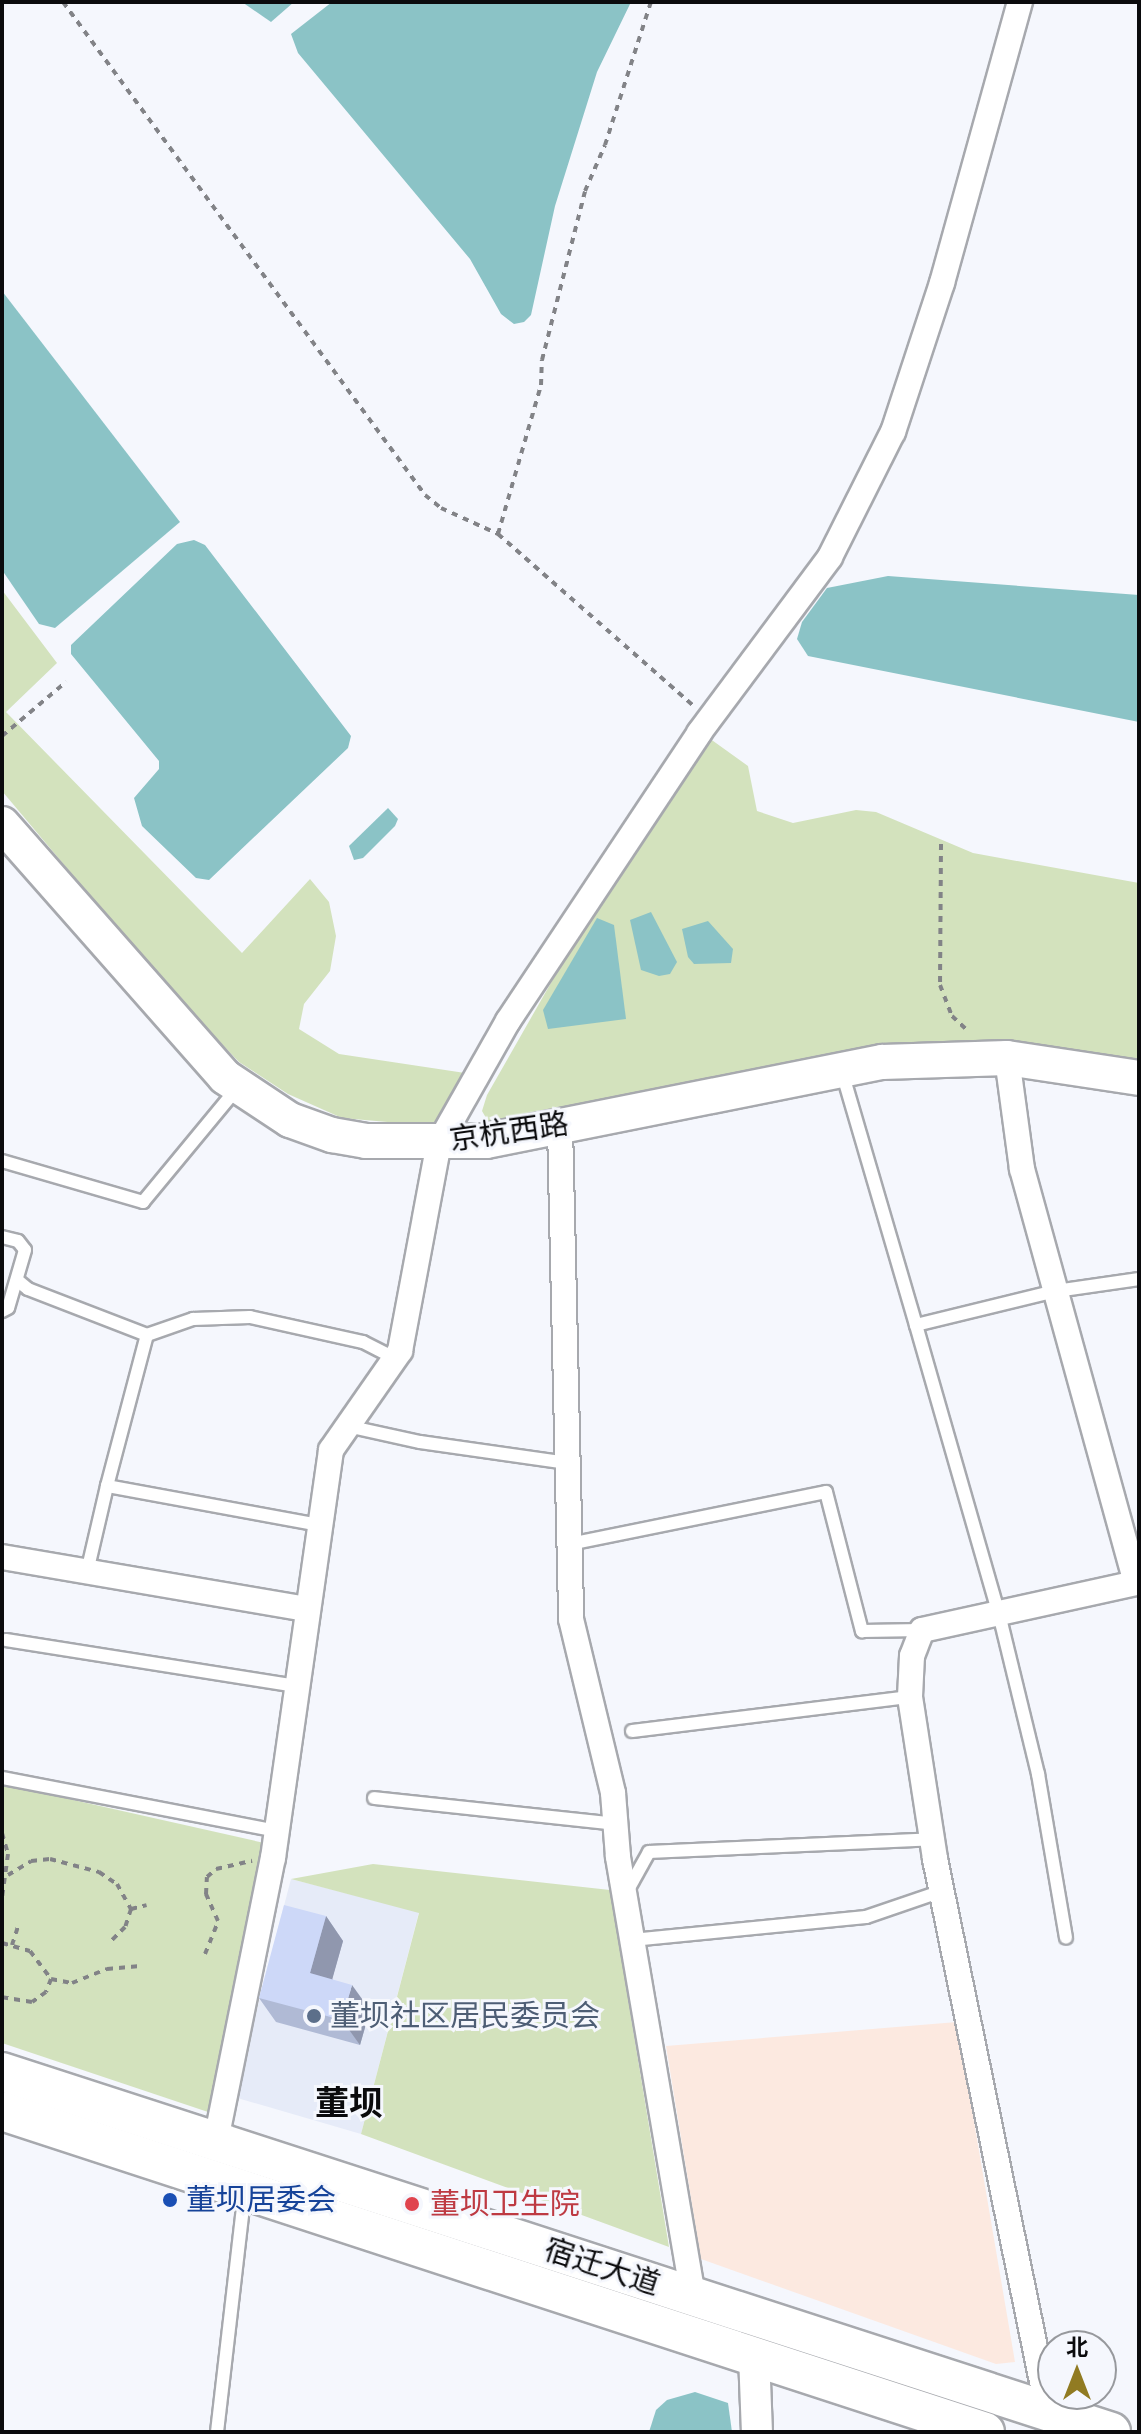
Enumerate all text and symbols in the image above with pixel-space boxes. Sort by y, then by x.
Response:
street label: 京杭西路 [447,1106,571,1158]
place label: 董坝社区居民委员会 [330,1998,600,2034]
marker: 董坝社区居民委员会 [305,2007,323,2025]
district label: 董坝 [315,2084,383,2124]
place label: 董坝居委会 [186,2182,336,2218]
place label: 董坝卫生院 [430,2186,580,2222]
marker: 董坝居委会 [161,2191,179,2209]
marker: 董坝卫生院 [401,2193,423,2215]
street label: 宿迁大道 [539,2231,665,2303]
north arrow [1037,2330,1117,2410]
text: 北 [1066,2334,1088,2361]

